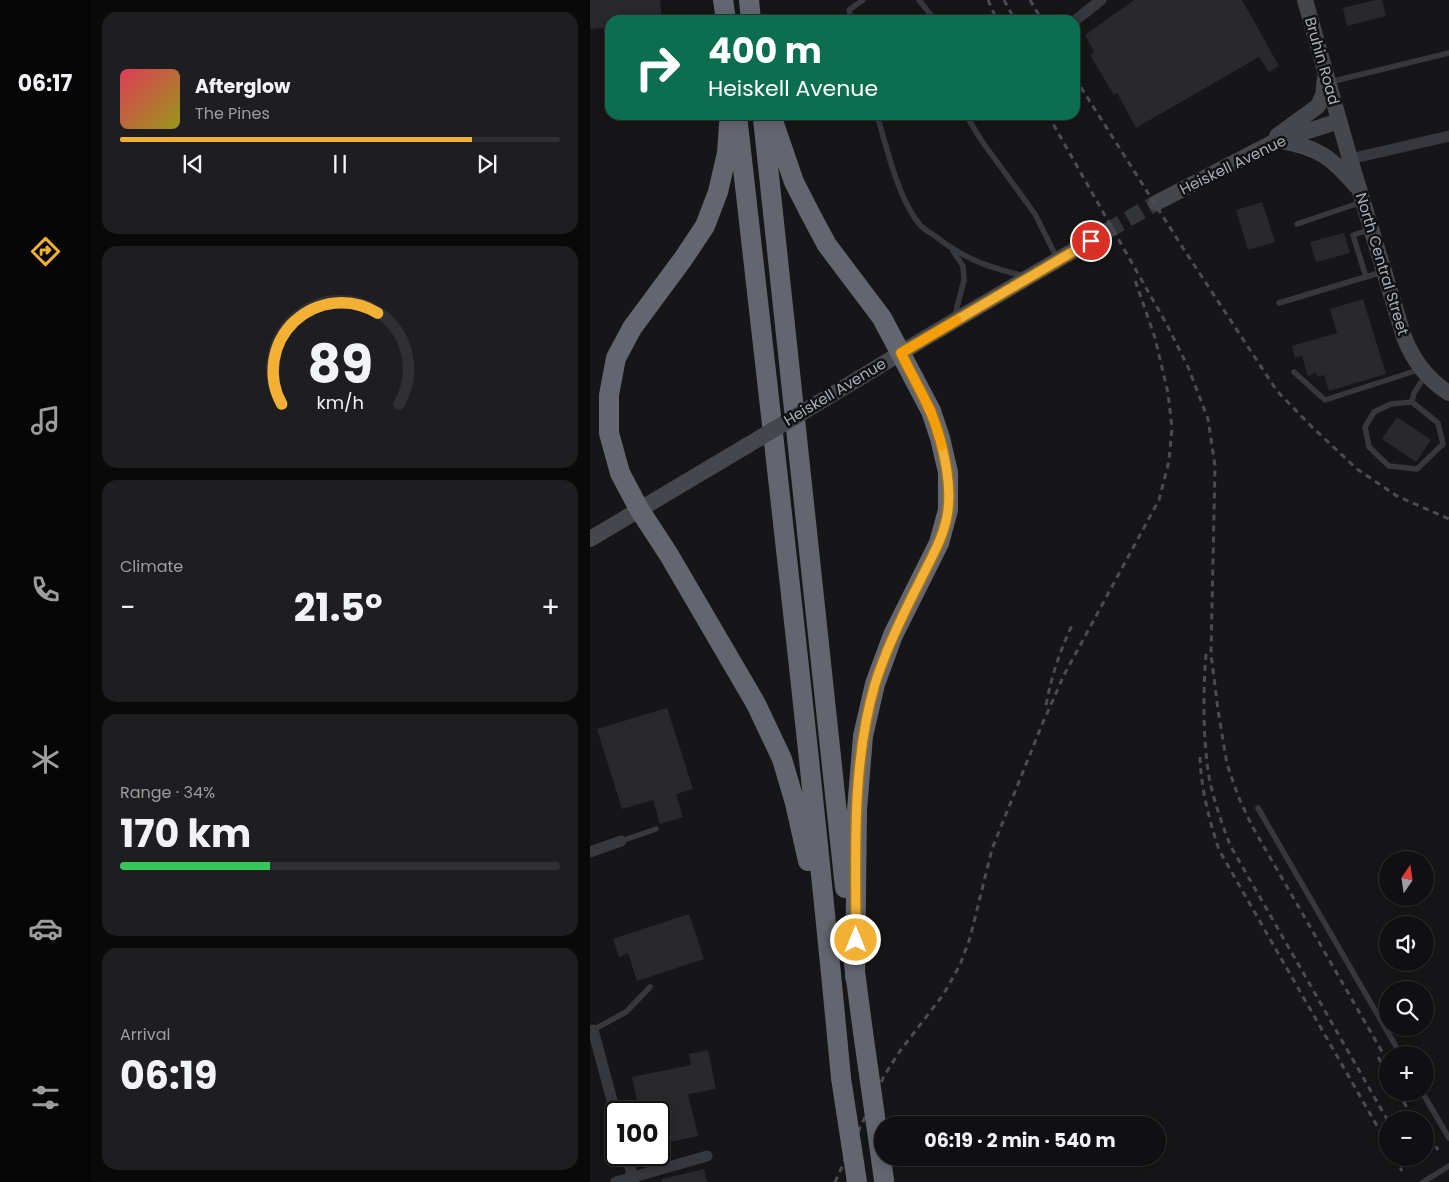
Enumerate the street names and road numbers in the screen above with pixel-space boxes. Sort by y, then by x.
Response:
street label: Bruhin Road [1300,15,1345,107]
street label: Heiskell Avenue [1176,130,1289,199]
street label: North Central Street [1351,190,1414,338]
street label: Heiskell Avenue [780,353,890,430]

